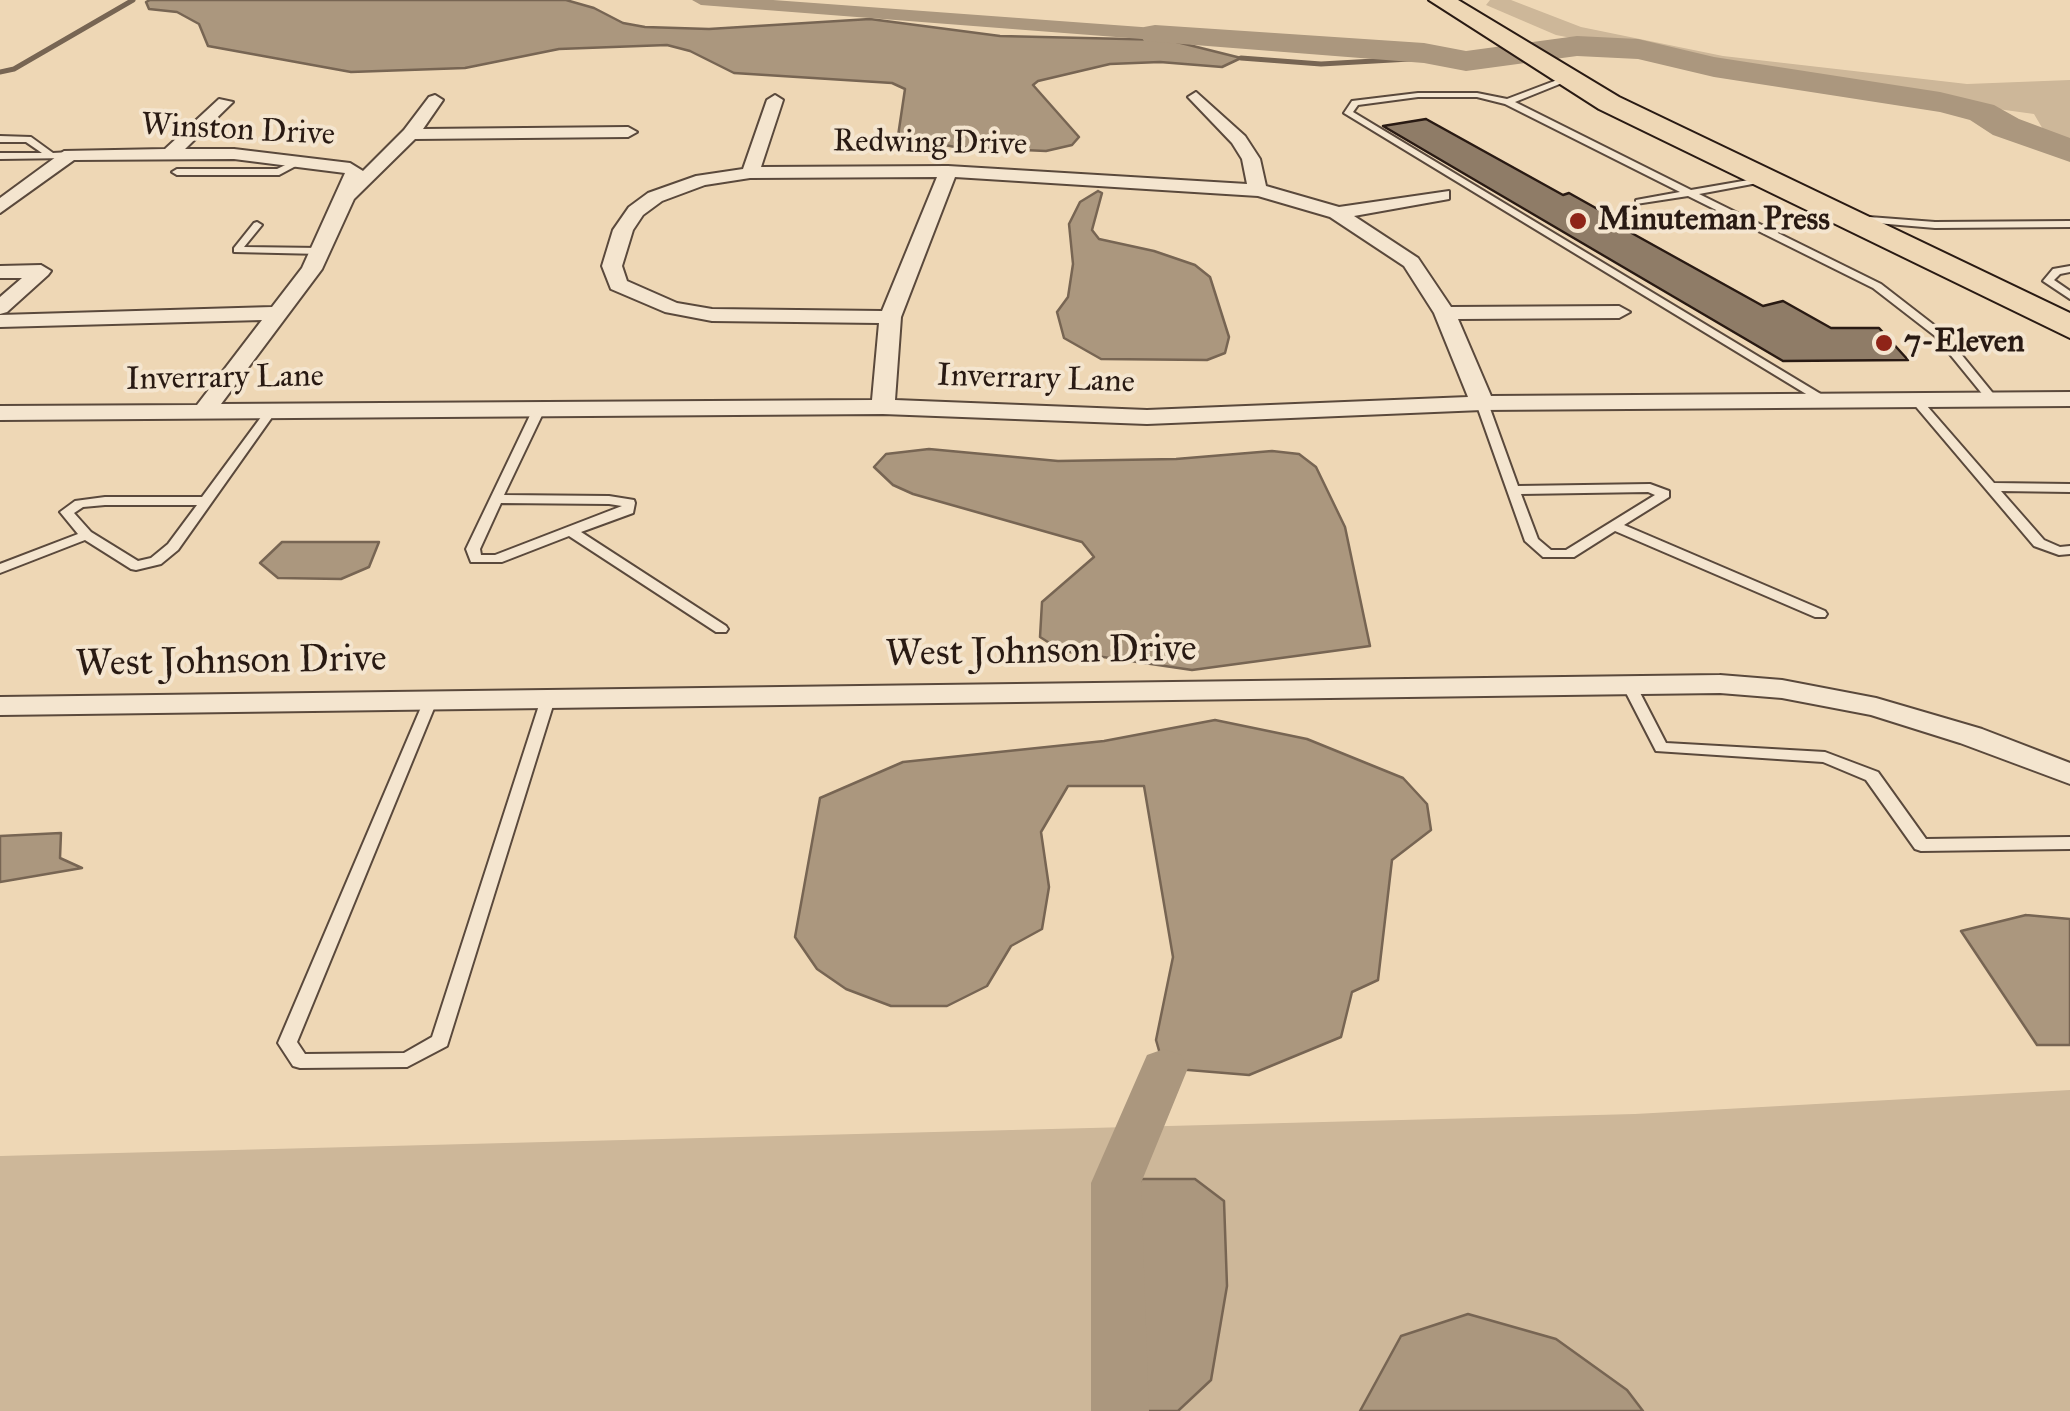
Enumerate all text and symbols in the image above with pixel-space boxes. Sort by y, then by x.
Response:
street label: Winston Drive [140,107,336,155]
street label: Redwing Drive [832,123,1028,165]
place label: Minuteman Press [1598,202,1830,240]
marker: Minuteman Press [1567,210,1589,232]
place label: 7-Eleven [1904,324,2024,362]
marker: 7-Eleven [1873,332,1895,354]
street label: Inverrary Lane [936,357,1136,403]
street label: Inverrary Lane [126,358,324,400]
street label: West Johnson Drive [885,627,1197,679]
street label: West Johnson Drive [75,637,387,689]

